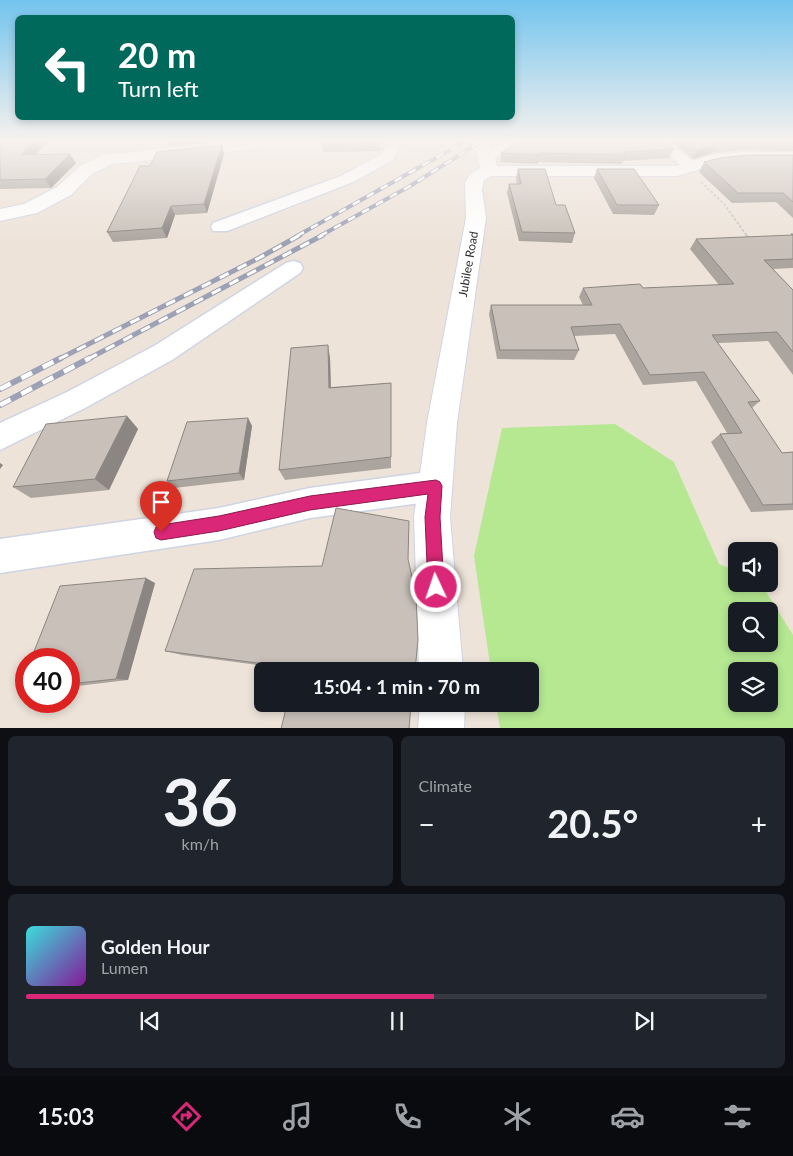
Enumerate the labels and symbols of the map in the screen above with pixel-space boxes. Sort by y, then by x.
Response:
street label: Jubilee Road [455,230,481,298]
pin [140,481,182,532]
position arrow [409,560,461,612]
speed limit sign: 40 [15,648,80,713]

